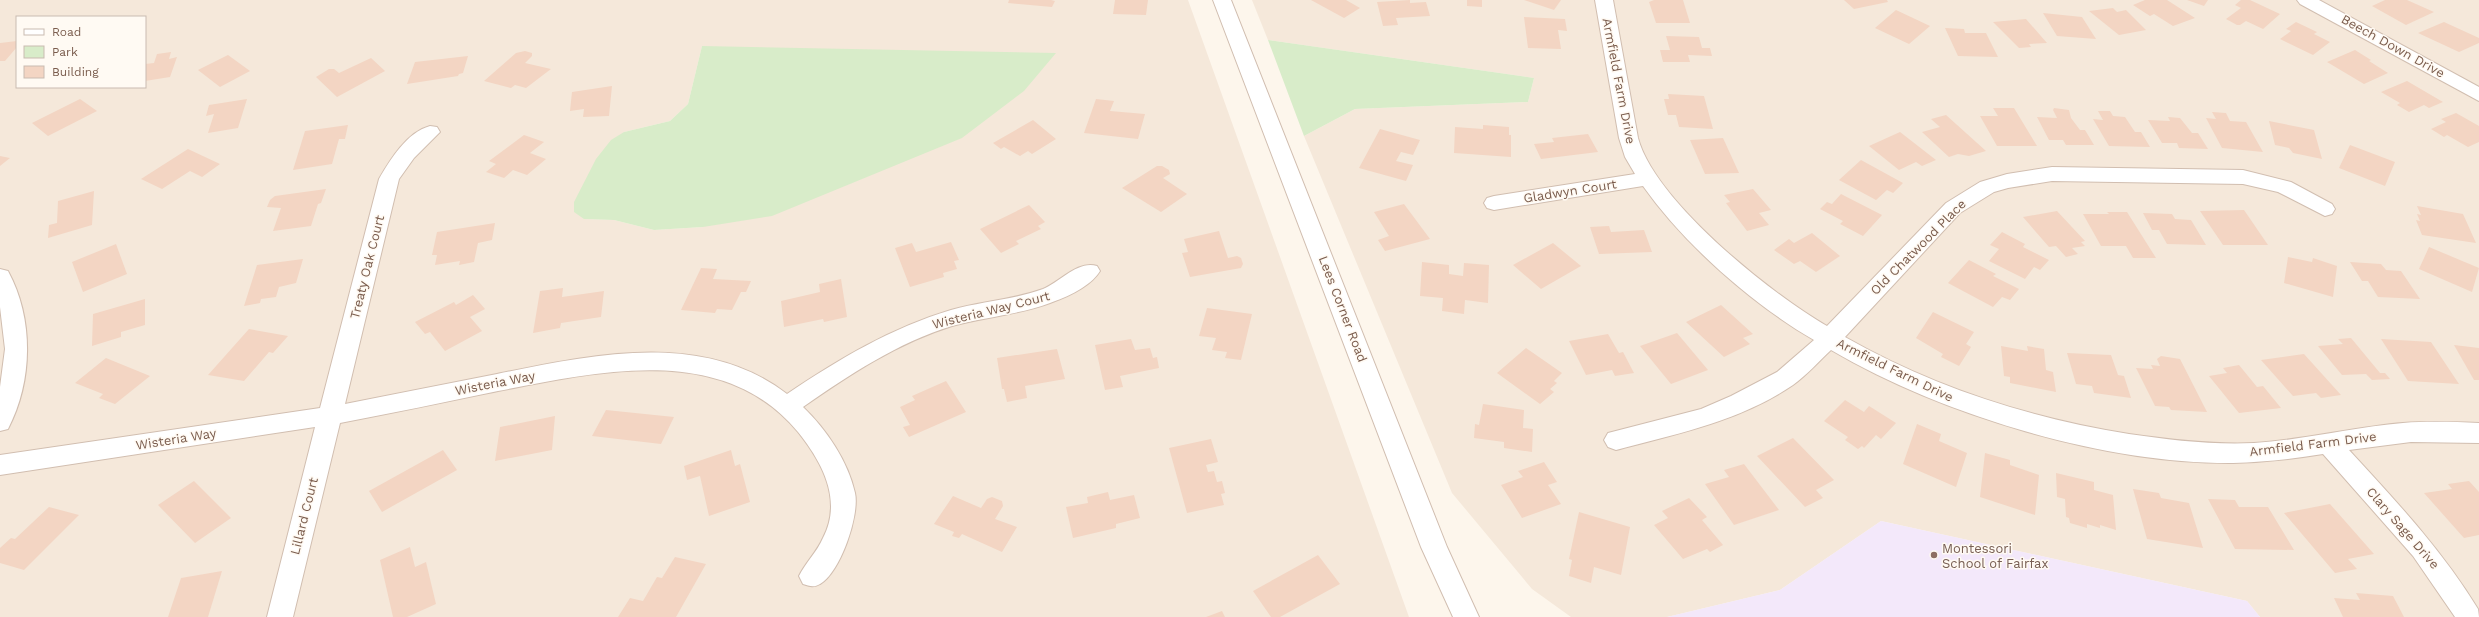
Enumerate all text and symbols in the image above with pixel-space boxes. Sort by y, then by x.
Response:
street label: Beech Down Drive [2339,11,2447,81]
legend [16,16,146,88]
street label: Armfield Farm Drive [1599,17,1639,145]
text: Road [52,25,81,39]
text: Park [52,45,78,59]
text: Building [52,65,99,79]
street label: Gladwyn Court [1522,176,1618,206]
street label: Old Chatwood Place [1867,196,1969,298]
street label: Treaty Oak Court [347,213,387,321]
street label: Lees Corner Road [1316,254,1370,364]
street label: Wisteria Way Court [931,288,1052,332]
street label: Armfield Farm Drive [1834,335,1956,405]
street label: Wisteria Way [454,368,537,398]
street label: Wisteria Way [135,425,218,453]
street label: Armfield Farm Drive [2249,429,2377,459]
street label: Lillard Court [287,475,321,556]
street label: Clary Sage Drive [2364,484,2442,572]
place label: Montessori School of Fairfax [1942,541,2048,571]
marker: Montessori School of Fairfax [1929,550,1939,560]

